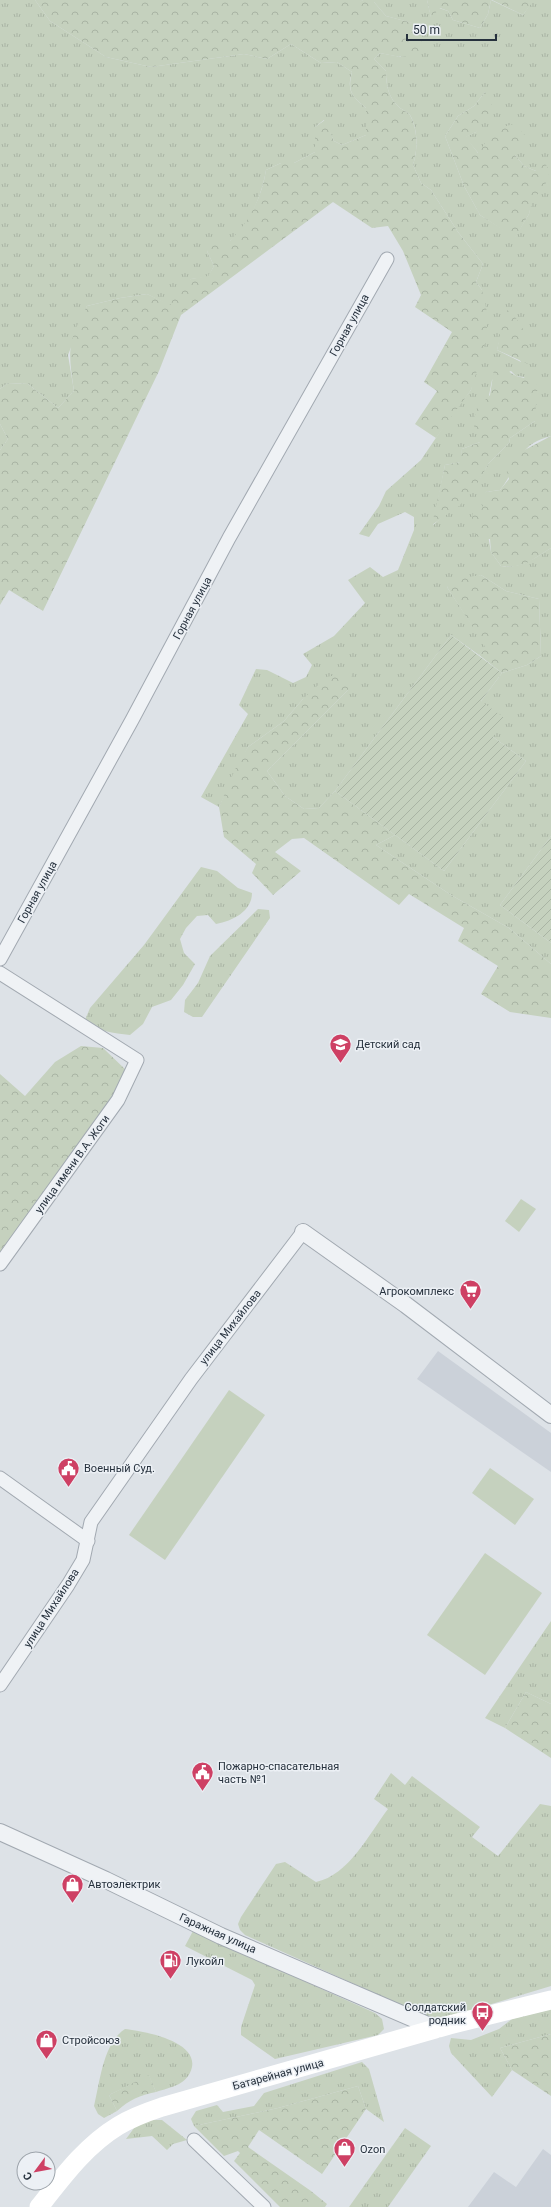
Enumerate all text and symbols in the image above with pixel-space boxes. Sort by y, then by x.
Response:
scale bar [407,16,496,42]
text: 50 m [413,23,440,37]
street label: Горная улица [327,292,372,359]
street label: Горная улица [171,575,214,642]
street label: Горная улица [15,859,60,926]
school or university icon: Детский сад [327,1031,353,1064]
place label: Детский сад [356,1038,421,1051]
street label: улица имени В.А. Жоги [32,1113,112,1216]
supermarket icon: Агрокомплекс [457,1278,483,1311]
place label: Агрокомплекс [379,1285,454,1298]
street label: улица Михайлова [197,1287,264,1367]
public building icon: Военный Суд. [56,1455,82,1488]
place label: Военный Суд. [84,1462,155,1475]
street label: улица Михайлова [21,1566,82,1650]
public building icon: Пожарно-спасательная часть №1 [190,1759,216,1792]
place label: Пожарно-спасательная часть №1 [218,1760,339,1786]
shop icon: Автоэлектрик [60,1871,86,1904]
place label: Автоэлектрик [88,1878,161,1891]
street label: Гаражная улица [177,1911,258,1956]
fuel station icon: Лукойл [157,1948,183,1981]
place label: Лукойл [186,1955,224,1968]
bus stop icon: Солдатский родник [469,2000,495,2033]
place label: Солдатский родник [404,2001,466,2027]
shop icon: Стройсоюз [33,2027,59,2060]
place label: Стройсоюз [62,2034,120,2047]
street label: Батарейная улица [231,2056,325,2093]
shop icon: Ozon [332,2136,358,2169]
place label: Ozon [360,2143,385,2156]
north arrow [16,2151,56,2191]
text: С [21,2170,35,2183]

